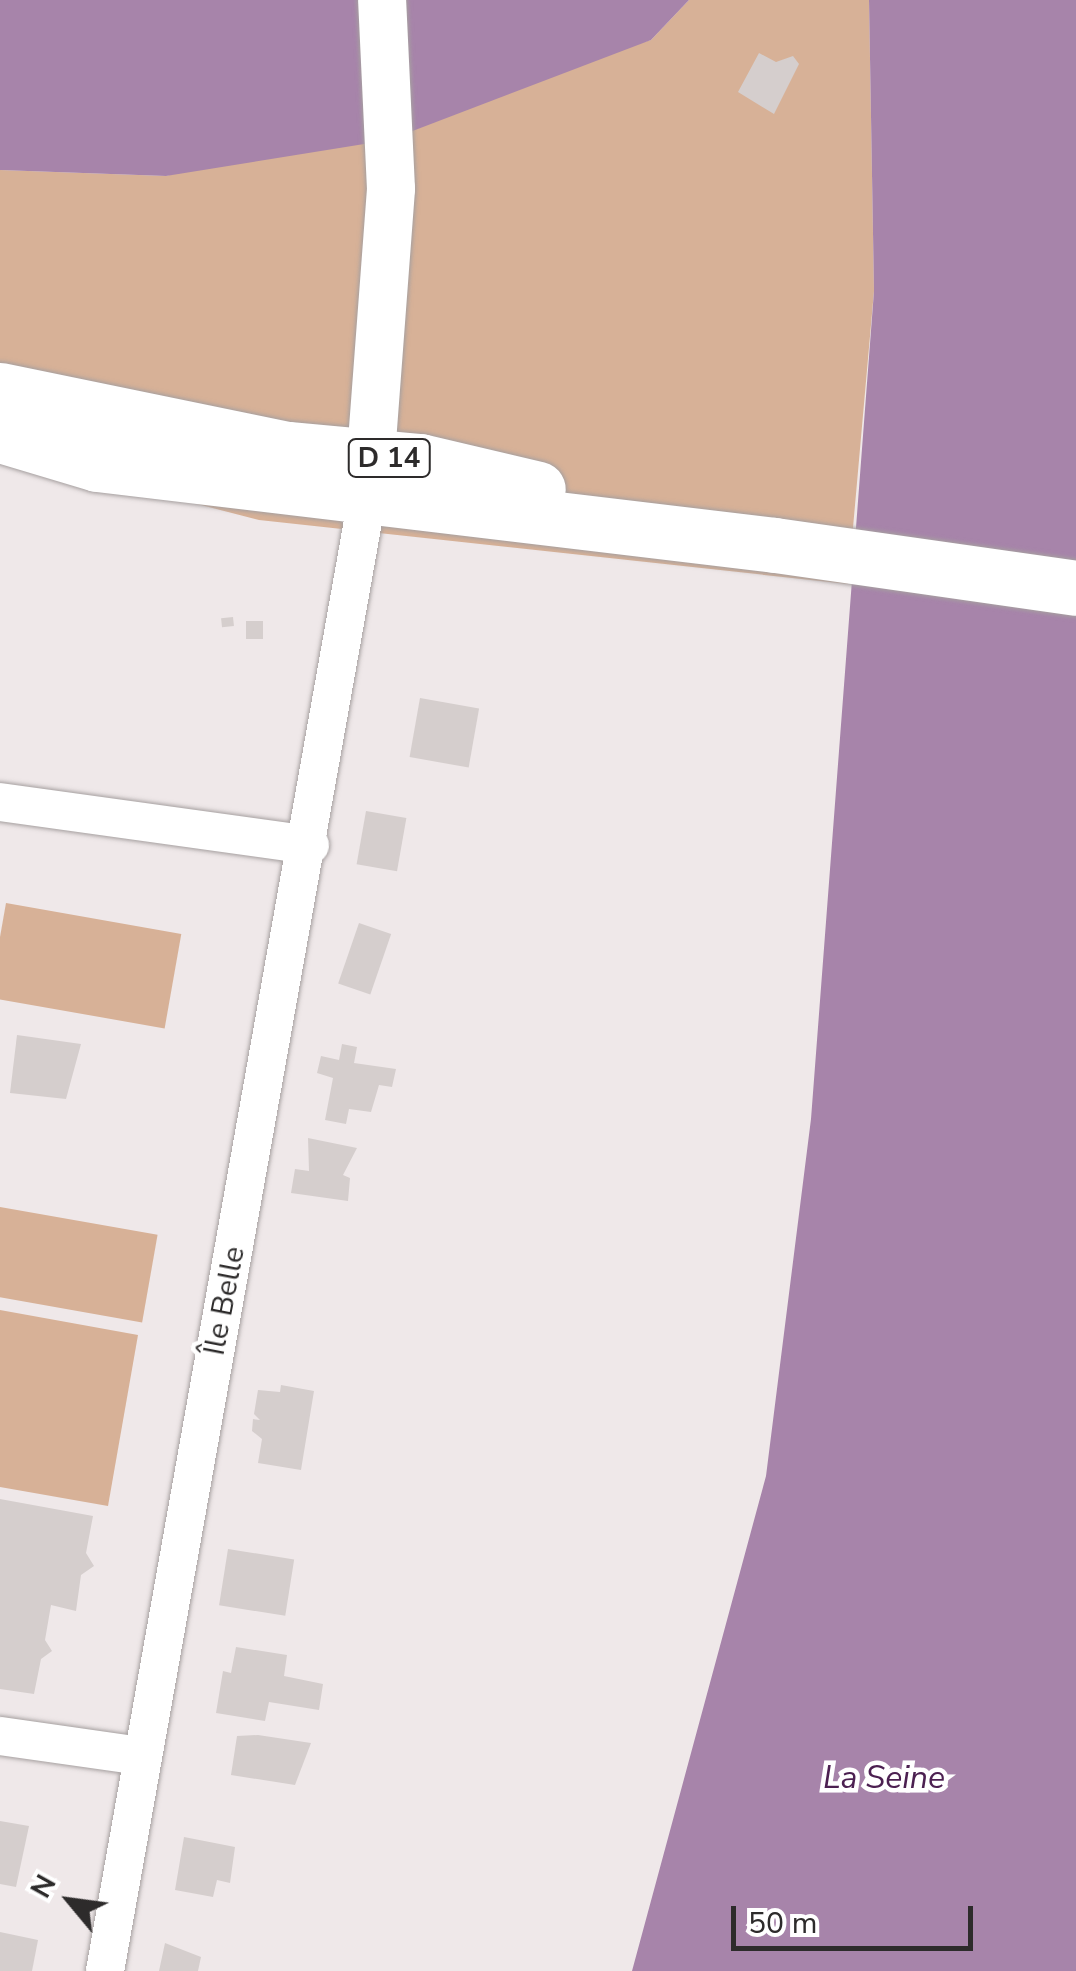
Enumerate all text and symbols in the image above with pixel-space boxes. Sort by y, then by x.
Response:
road number: D 14 [346,435,432,481]
street label: Île Belle [197,1244,253,1358]
water label: La Seine [823,1759,945,1797]
north arrow [20,1851,120,1951]
text: N [22,1868,65,1905]
scale bar [736,1886,978,1948]
text: 50 m [748,1903,817,1944]

